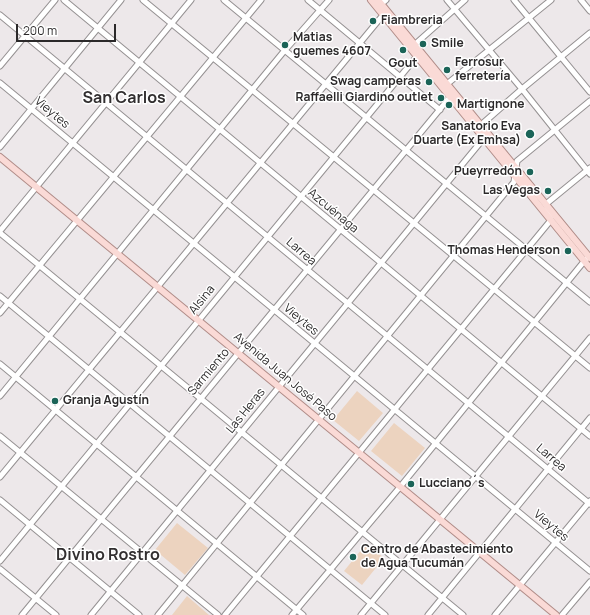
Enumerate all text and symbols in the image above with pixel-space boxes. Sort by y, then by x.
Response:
place label: Fiambreria [381,14,443,28]
scale bar [18,16,118,42]
marker: Fiambreria [368,16,378,26]
text: 200 m [23,22,57,39]
place label: Matias guemes 4607 [293,31,371,59]
place label: Smile [431,37,464,51]
marker: Smile [418,39,428,49]
marker: Matias guemes 4607 [280,40,290,50]
marker: Gout [398,45,408,55]
place label: Ferrosur ferretería [455,56,510,84]
place label: Gout [389,57,417,71]
marker: Ferrosur ferretería [442,65,452,75]
place label: Swag camperas [330,75,421,89]
marker: Swag camperas [424,77,434,87]
district label: San Carlos [82,89,166,109]
place label: Raffaelli Giardino outlet [296,91,433,105]
marker: Raffaelli Giardino outlet [436,93,446,103]
street label: Vieytes [32,94,72,132]
place label: Martignone [457,98,524,112]
marker: Martignone [444,100,454,110]
place label: Sanatorio Eva Duarte (Ex Emhsa) [413,120,521,148]
marker: Sanatorio Eva Duarte (Ex Emhsa) [524,128,536,140]
place label: Pueyrredón [454,165,522,179]
marker: Pueyrredón [525,167,535,177]
place label: Las Vegas [483,184,540,198]
street label: Azcuénaga [305,186,361,236]
marker: Las Vegas [543,186,553,196]
street label: Larrea [283,235,319,269]
place label: Thomas Henderson [447,244,560,258]
marker: Thomas Henderson [563,246,573,256]
street label: Alsina [186,283,218,317]
street label: Vieytes [281,301,321,339]
street label: Avenida Juan José Paso [231,330,339,424]
street label: Sarmiento [185,346,233,398]
street label: Las Heras [223,386,269,436]
place label: Granja Agustín [63,394,149,408]
marker: Granja Agustín [50,396,60,406]
street label: Larrea [533,441,569,475]
place label: Lucciano´s [419,477,484,491]
marker: Lucciano´s [406,479,416,489]
street label: Vieytes [531,507,571,545]
place label: Centro de Abastecimiento de Agua Tucumán [361,543,513,571]
district label: Divino Rostro [56,546,160,566]
marker: Centro de Abastecimiento de Agua Tucumán [348,552,358,562]

